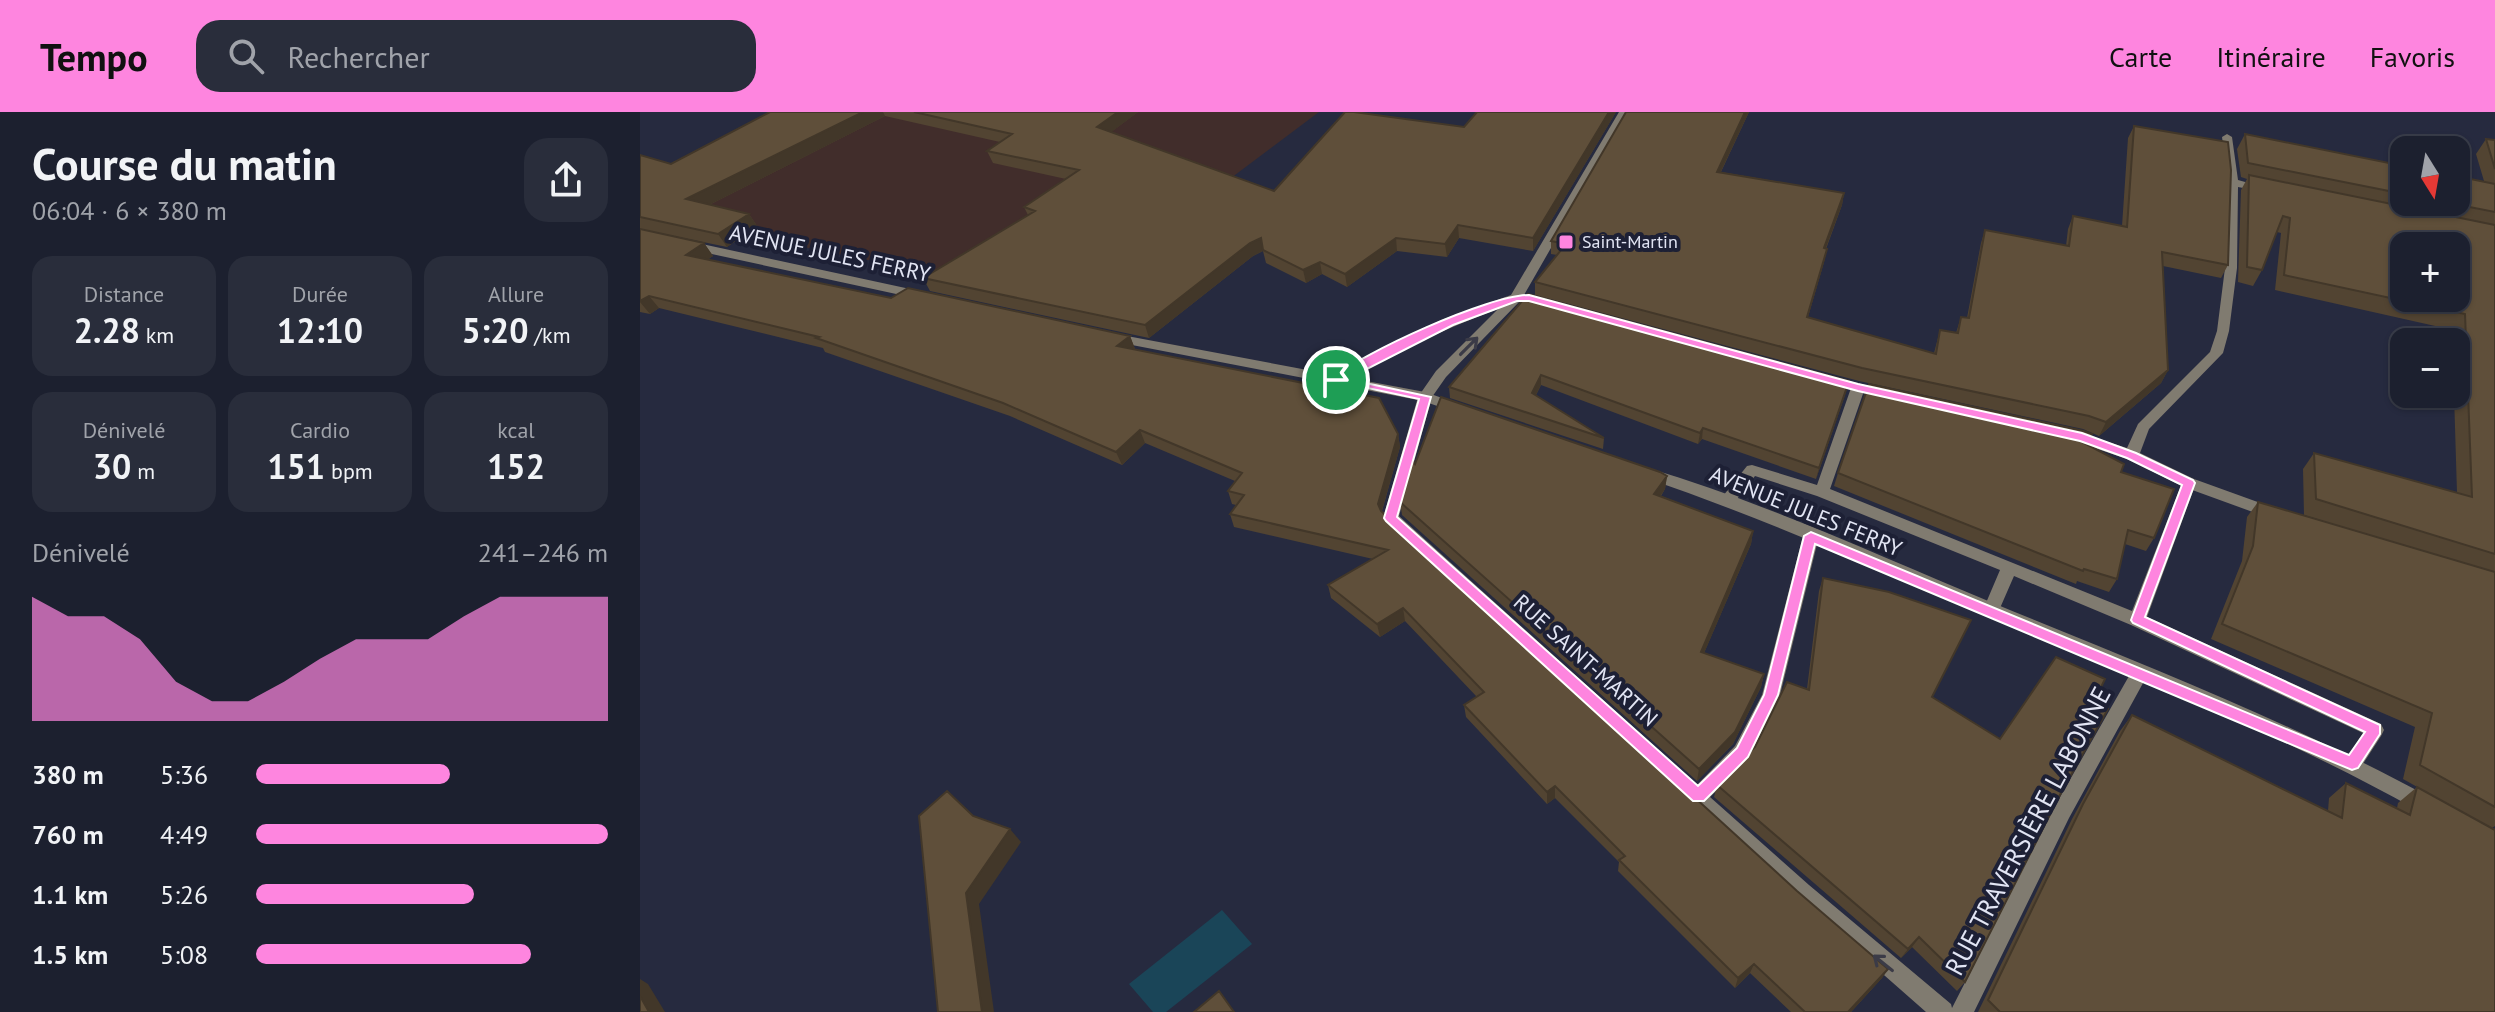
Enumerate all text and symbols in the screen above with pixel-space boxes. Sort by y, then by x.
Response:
search box [196,20,756,92]
text: Tempo [40,32,148,81]
icon: search [224,34,268,78]
text: Rechercher [288,37,430,76]
text: Carte [2109,38,2172,75]
text: Itinéraire [2216,38,2326,75]
text: Favoris [2370,38,2455,75]
text: Course du matin [32,135,337,192]
north arrow [2390,136,2470,216]
map controls [2390,136,2470,408]
button: share [524,138,608,222]
text: 06:04 · 6 × 380 m [32,194,227,227]
street label: AVENUE JULES FERRY [727,218,934,288]
place label: Saint-Martin [1582,230,1678,253]
button: + [2390,232,2470,312]
marker: Saint-Martin [1557,233,1575,251]
text: Distance [84,280,164,308]
text: Durée [292,280,348,308]
text: Allure [488,280,544,308]
text: 2.28 [74,308,140,352]
text: 12:10 [277,308,363,352]
text: 5:20 [461,308,528,352]
text: km [140,321,174,349]
text: /km [528,321,571,349]
button: − [2390,328,2470,408]
one-way arrow [1459,337,1478,356]
pin [1302,346,1370,414]
icon: arrive [1314,358,1358,402]
text: Dénivelé [83,416,165,444]
text: Cardio [290,416,350,444]
text: kcal [497,416,535,444]
text: 30 [93,444,131,488]
text: 151 [267,444,325,488]
text: 152 [487,444,545,488]
text: m [131,457,155,485]
text: bpm [325,457,373,485]
street label: AVENUE JULES FERRY [1706,460,1907,563]
text: Dénivelé [32,536,130,569]
text: 241–246 m [478,536,608,569]
street label: RUE SAINT-MARTIN [1508,588,1664,732]
street label: RUE TRAVERSIÈRE LABONNE [1937,681,2118,981]
text: 380 m [32,758,104,791]
text: 5:36 [160,758,208,791]
text: 760 m [32,818,104,851]
text: 4:49 [160,818,208,851]
text: 1.1 km [32,878,108,911]
text: 5:26 [160,878,208,911]
text: 1.5 km [32,938,108,971]
text: 5:08 [160,938,208,971]
one-way arrow [1873,954,1894,972]

